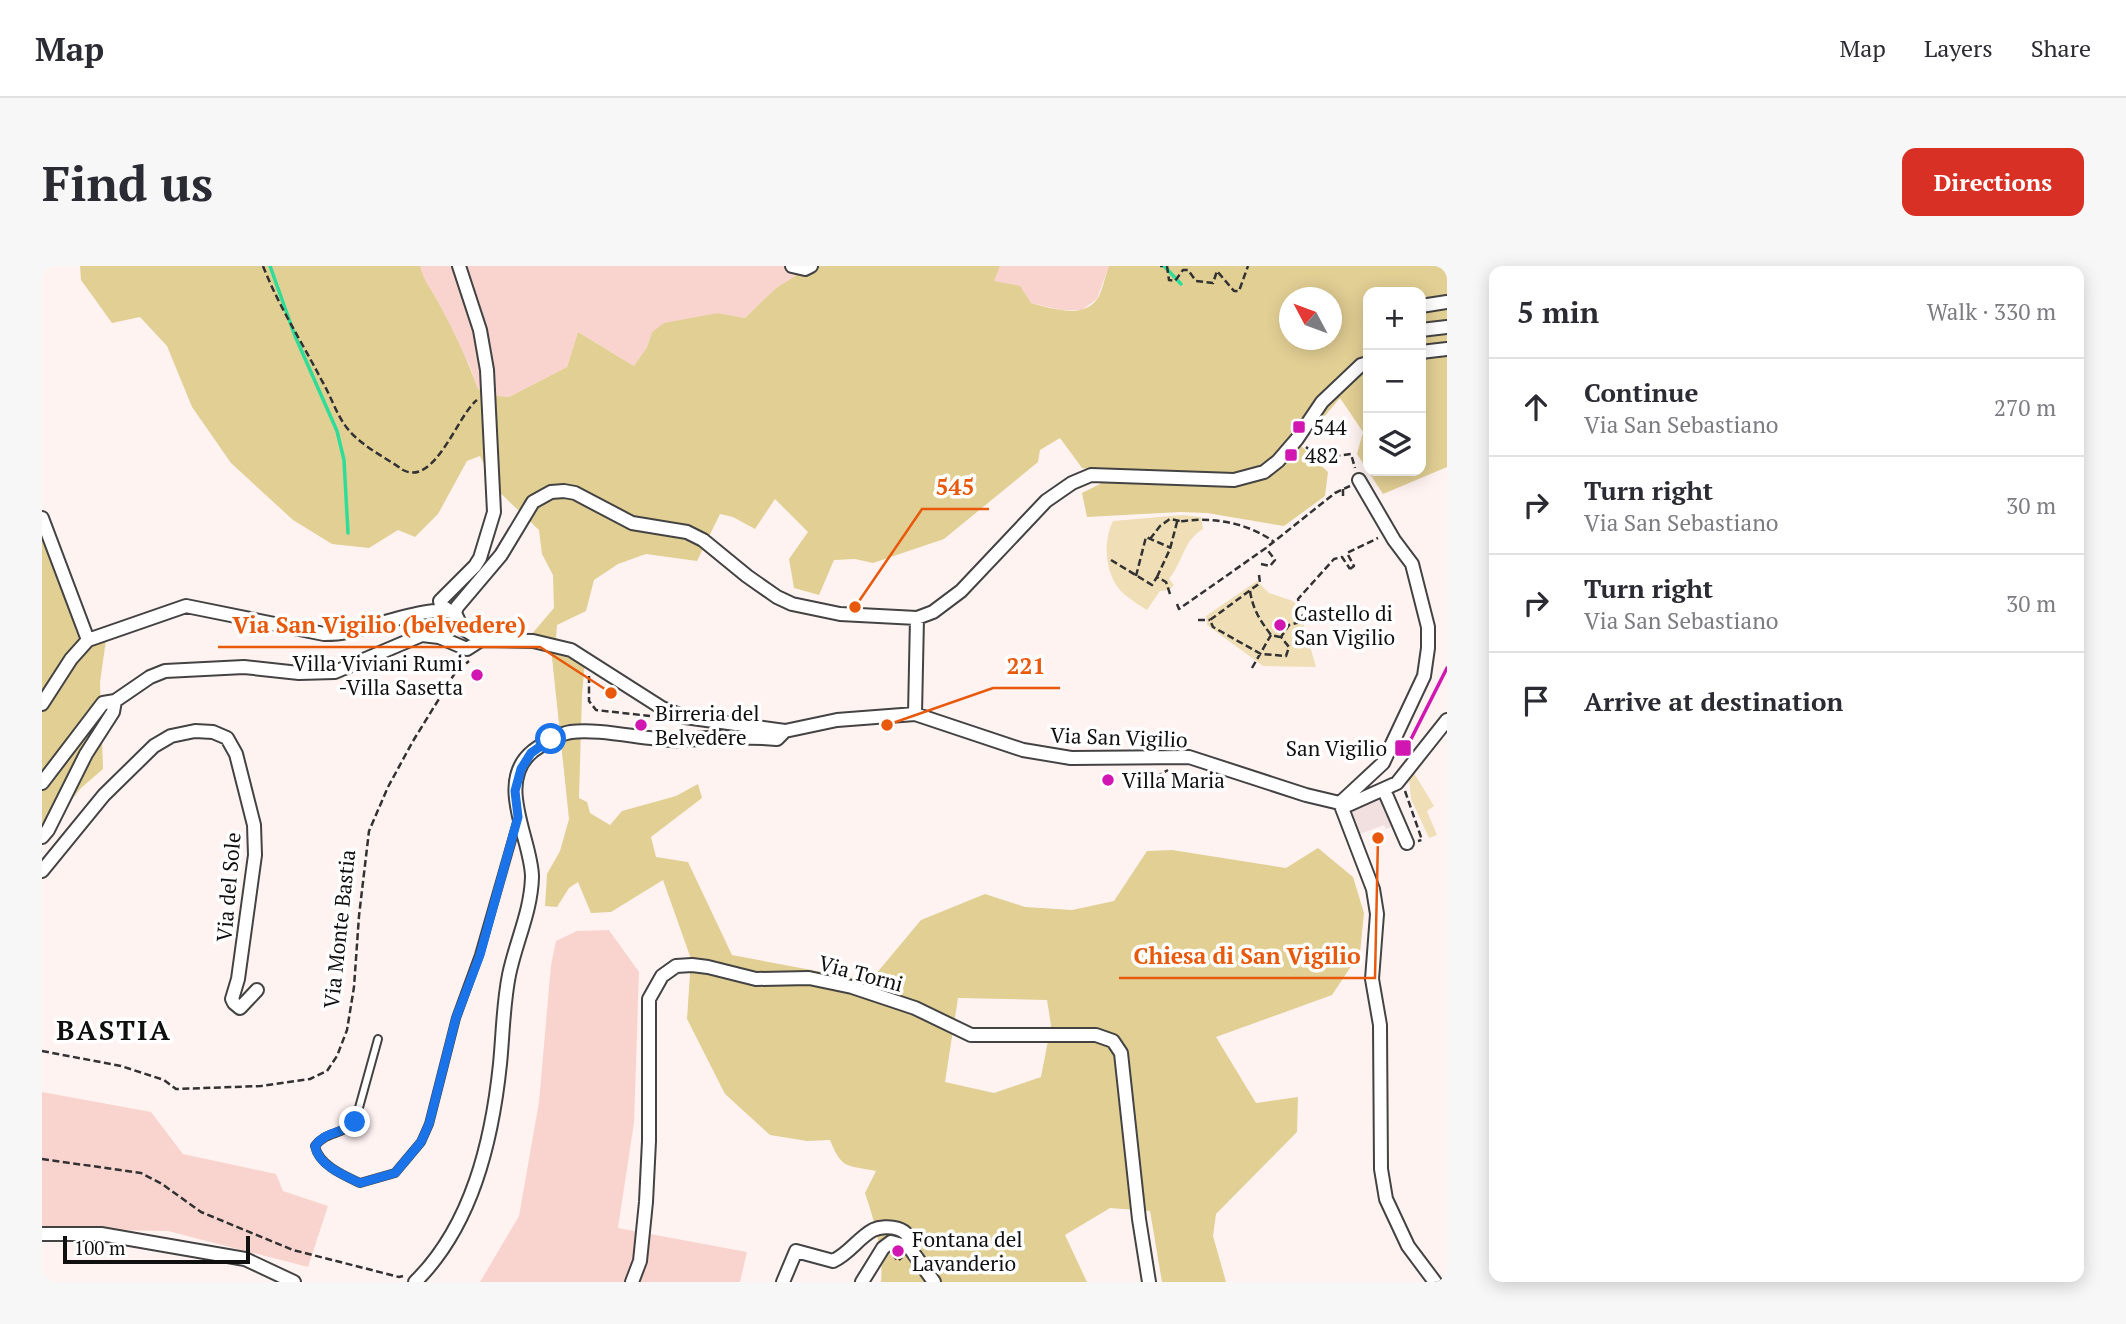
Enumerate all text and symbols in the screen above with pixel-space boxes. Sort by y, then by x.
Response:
text: Map [35,27,104,70]
text: Map [1839,32,1886,64]
text: Layers [1924,32,1993,64]
text: Share [2031,32,2091,64]
button: Directions [1902,148,2084,216]
text: Find us [42,150,213,215]
north arrow [1279,287,1342,350]
map controls [1363,287,1426,476]
button: + [1363,287,1426,350]
text: 5 min [1517,292,1599,332]
text: Walk · 330 m [1927,296,2056,327]
button: − [1363,350,1426,413]
text: Continue [1584,375,1698,409]
icon: ahead [1517,388,1555,426]
text: 270 m [1994,392,2056,423]
text: Via San Sebastiano [1584,409,1779,440]
place label: 544 [1313,413,1347,441]
button: layers [1363,413,1426,476]
marker: 544 [1291,419,1307,435]
place label: 482 [1305,441,1339,469]
marker: 482 [1283,447,1299,463]
callout: 545 [922,465,989,509]
text: 545 [936,471,975,502]
text: Turn right [1584,473,1713,507]
icon: right [1517,486,1555,524]
text: 30 m [2006,490,2056,521]
text: Via San Sebastiano [1584,507,1779,538]
text: Turn right [1584,571,1713,605]
icon: right [1517,584,1555,622]
text: 30 m [2006,588,2056,619]
place label: Castello di San Vigilio [1294,599,1395,651]
callout: Via San Vigilio (belvedere) [218,603,540,647]
text: Via San Sebastiano [1584,605,1779,636]
text: Via San Vigilio (belvedere) [232,609,526,640]
marker: Castello di San Vigilio [1272,617,1288,633]
callout: 221 [993,644,1060,688]
place label: Villa Viviani Rumi -Villa Sasetta [293,649,463,701]
text: 221 [1007,650,1046,681]
marker: Villa Viviani Rumi -Villa Sasetta [469,667,485,683]
icon: arrive [1517,682,1555,720]
text: Arrive at destination [1584,684,1843,718]
place label: Birreria del Belvedere [655,699,760,751]
marker: Birreria del Belvedere [633,717,649,733]
street label: Via San Vigilio [1050,721,1188,753]
route start [535,723,566,754]
place label: San Vigilio [1286,734,1387,762]
marker: San Vigilio [1393,738,1413,758]
place label: Villa Maria [1122,766,1225,794]
marker: Villa Maria [1100,772,1116,788]
street label: Via del Sole [209,831,247,943]
street label: Via Monte Bastia [317,848,361,1010]
callout: Chiesa di San Vigilio [1119,934,1375,978]
text: Chiesa di San Vigilio [1133,940,1361,971]
street label: Via Torni [816,948,906,998]
district label: BASTIA [56,1011,172,1048]
route end [339,1106,370,1137]
place label: Fontana del Lavanderio [912,1225,1023,1277]
scale bar [63,1233,250,1265]
text: 100 m [74,1235,125,1260]
marker: Fontana del Lavanderio [890,1243,906,1259]

